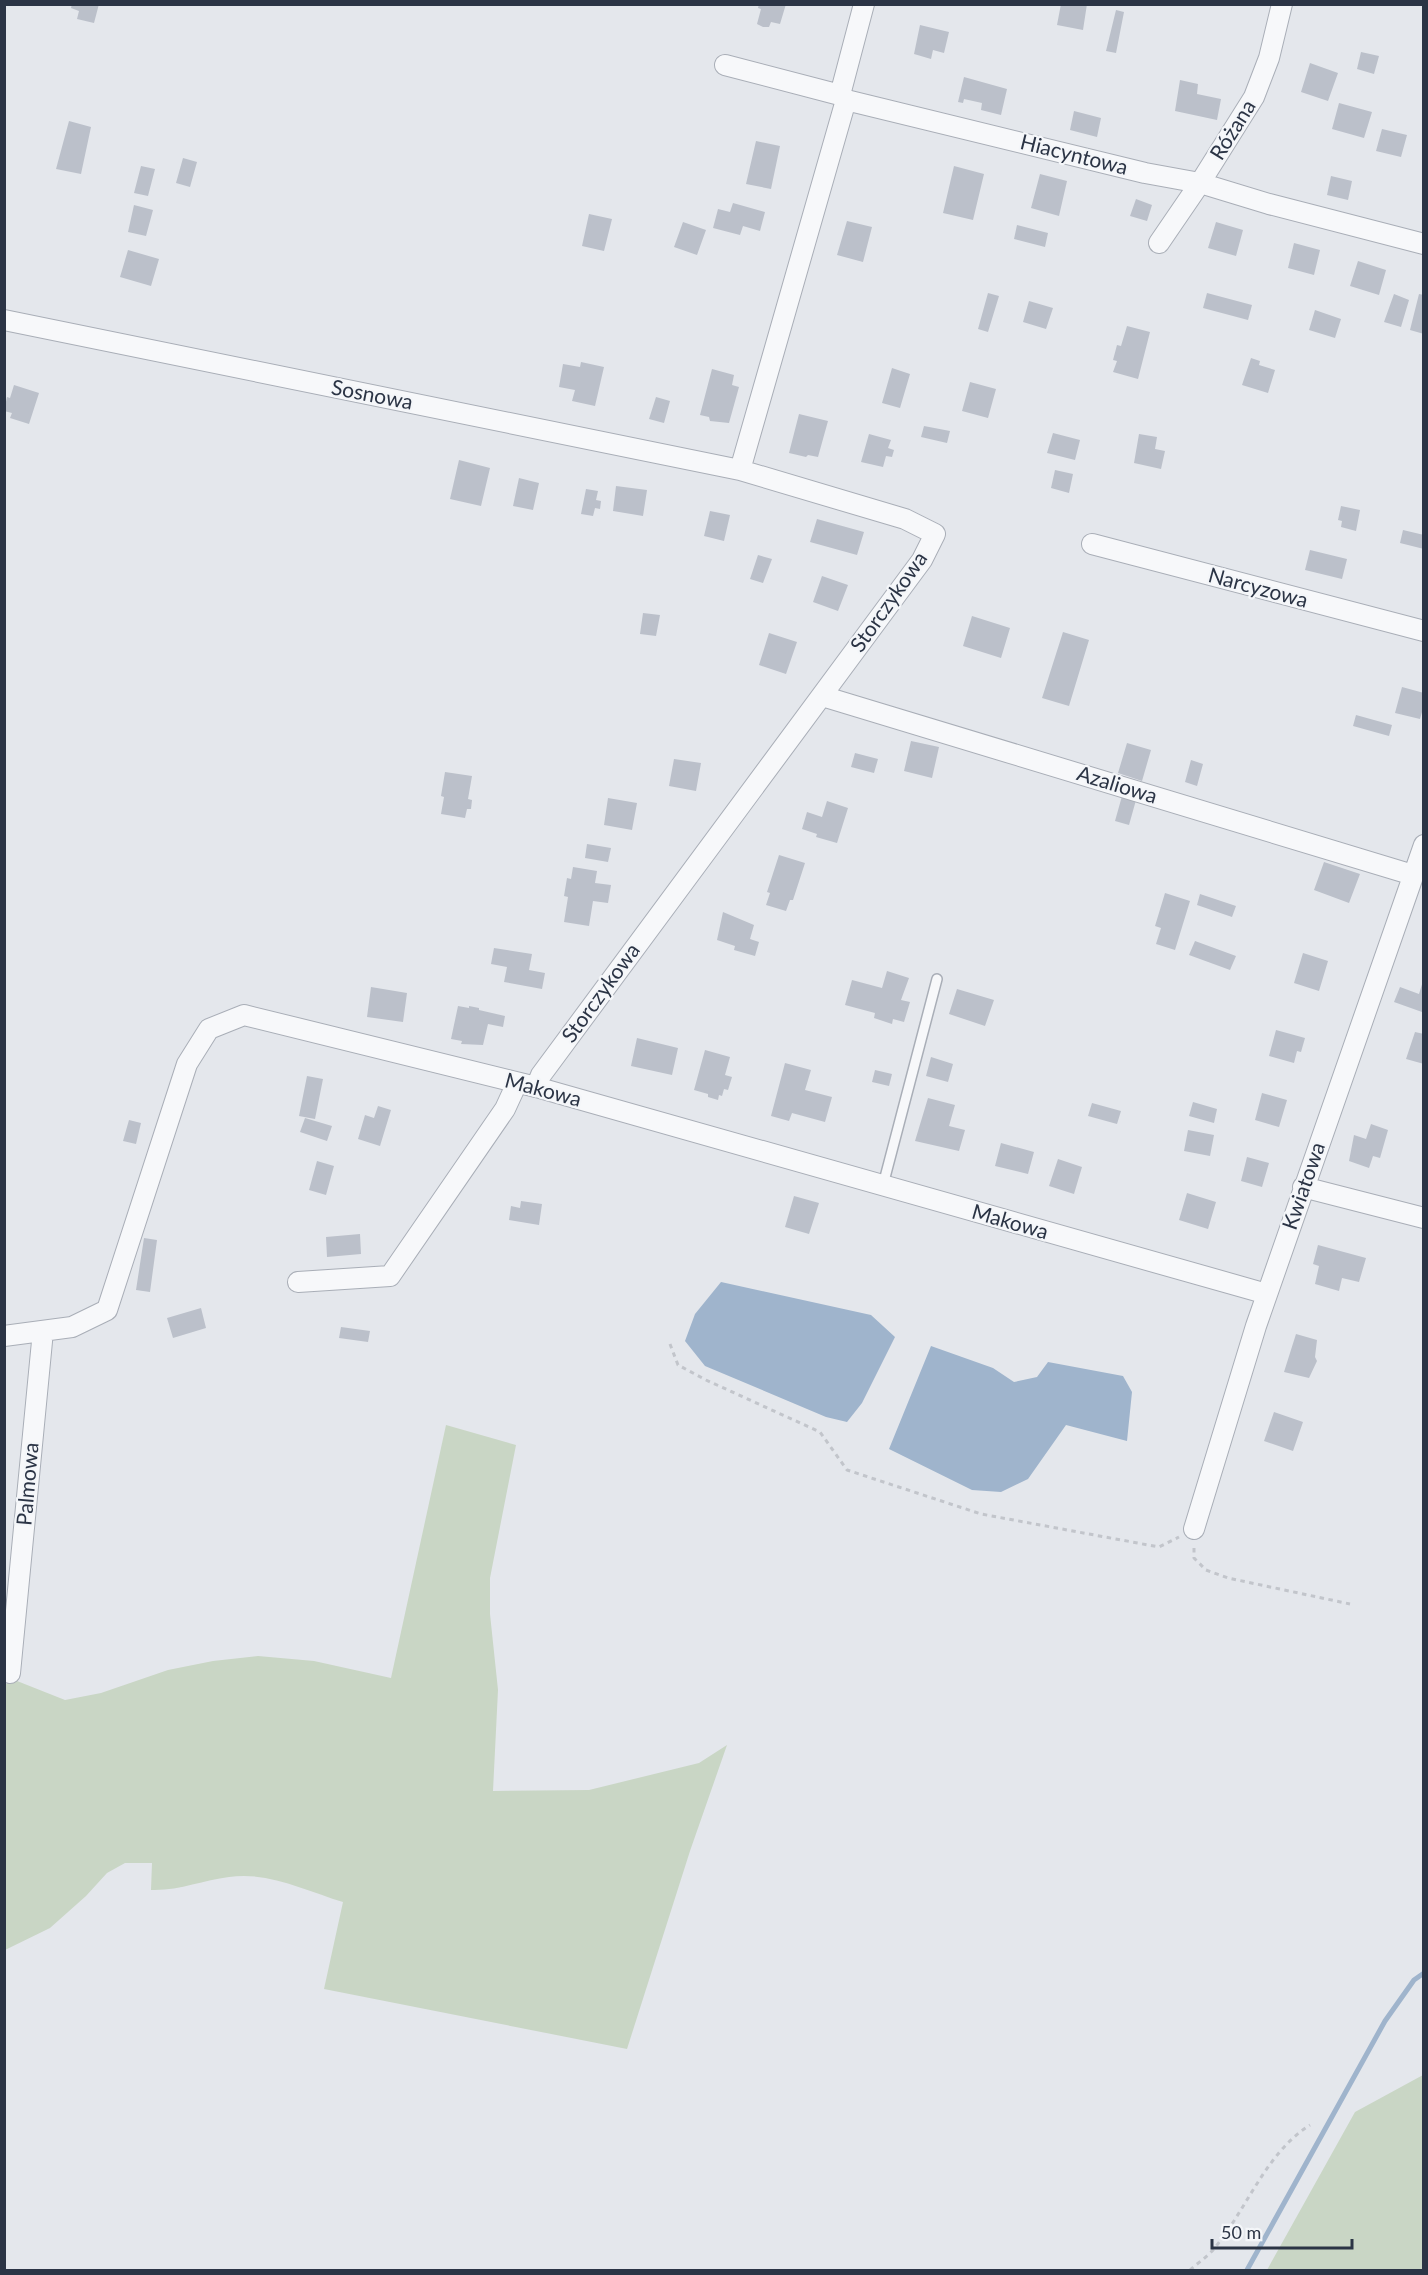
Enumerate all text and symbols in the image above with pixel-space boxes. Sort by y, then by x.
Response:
street label: Różana [1204,94,1260,164]
street label: Hiacyntowa [1018,128,1131,179]
street label: Sosnowa [329,373,415,414]
street label: Storczykowa [844,546,931,656]
street label: Narcyzowa [1206,561,1311,612]
street label: Azaliowa [1074,760,1161,808]
street label: Storczykowa [555,938,644,1047]
street label: Makowa [502,1066,584,1111]
street label: Kwiatowa [1276,1138,1329,1233]
street label: Makowa [969,1198,1051,1243]
street label: Palmowa [10,1441,43,1527]
scale bar [1212,2212,1352,2250]
text: 50 m [1221,2221,1261,2243]

